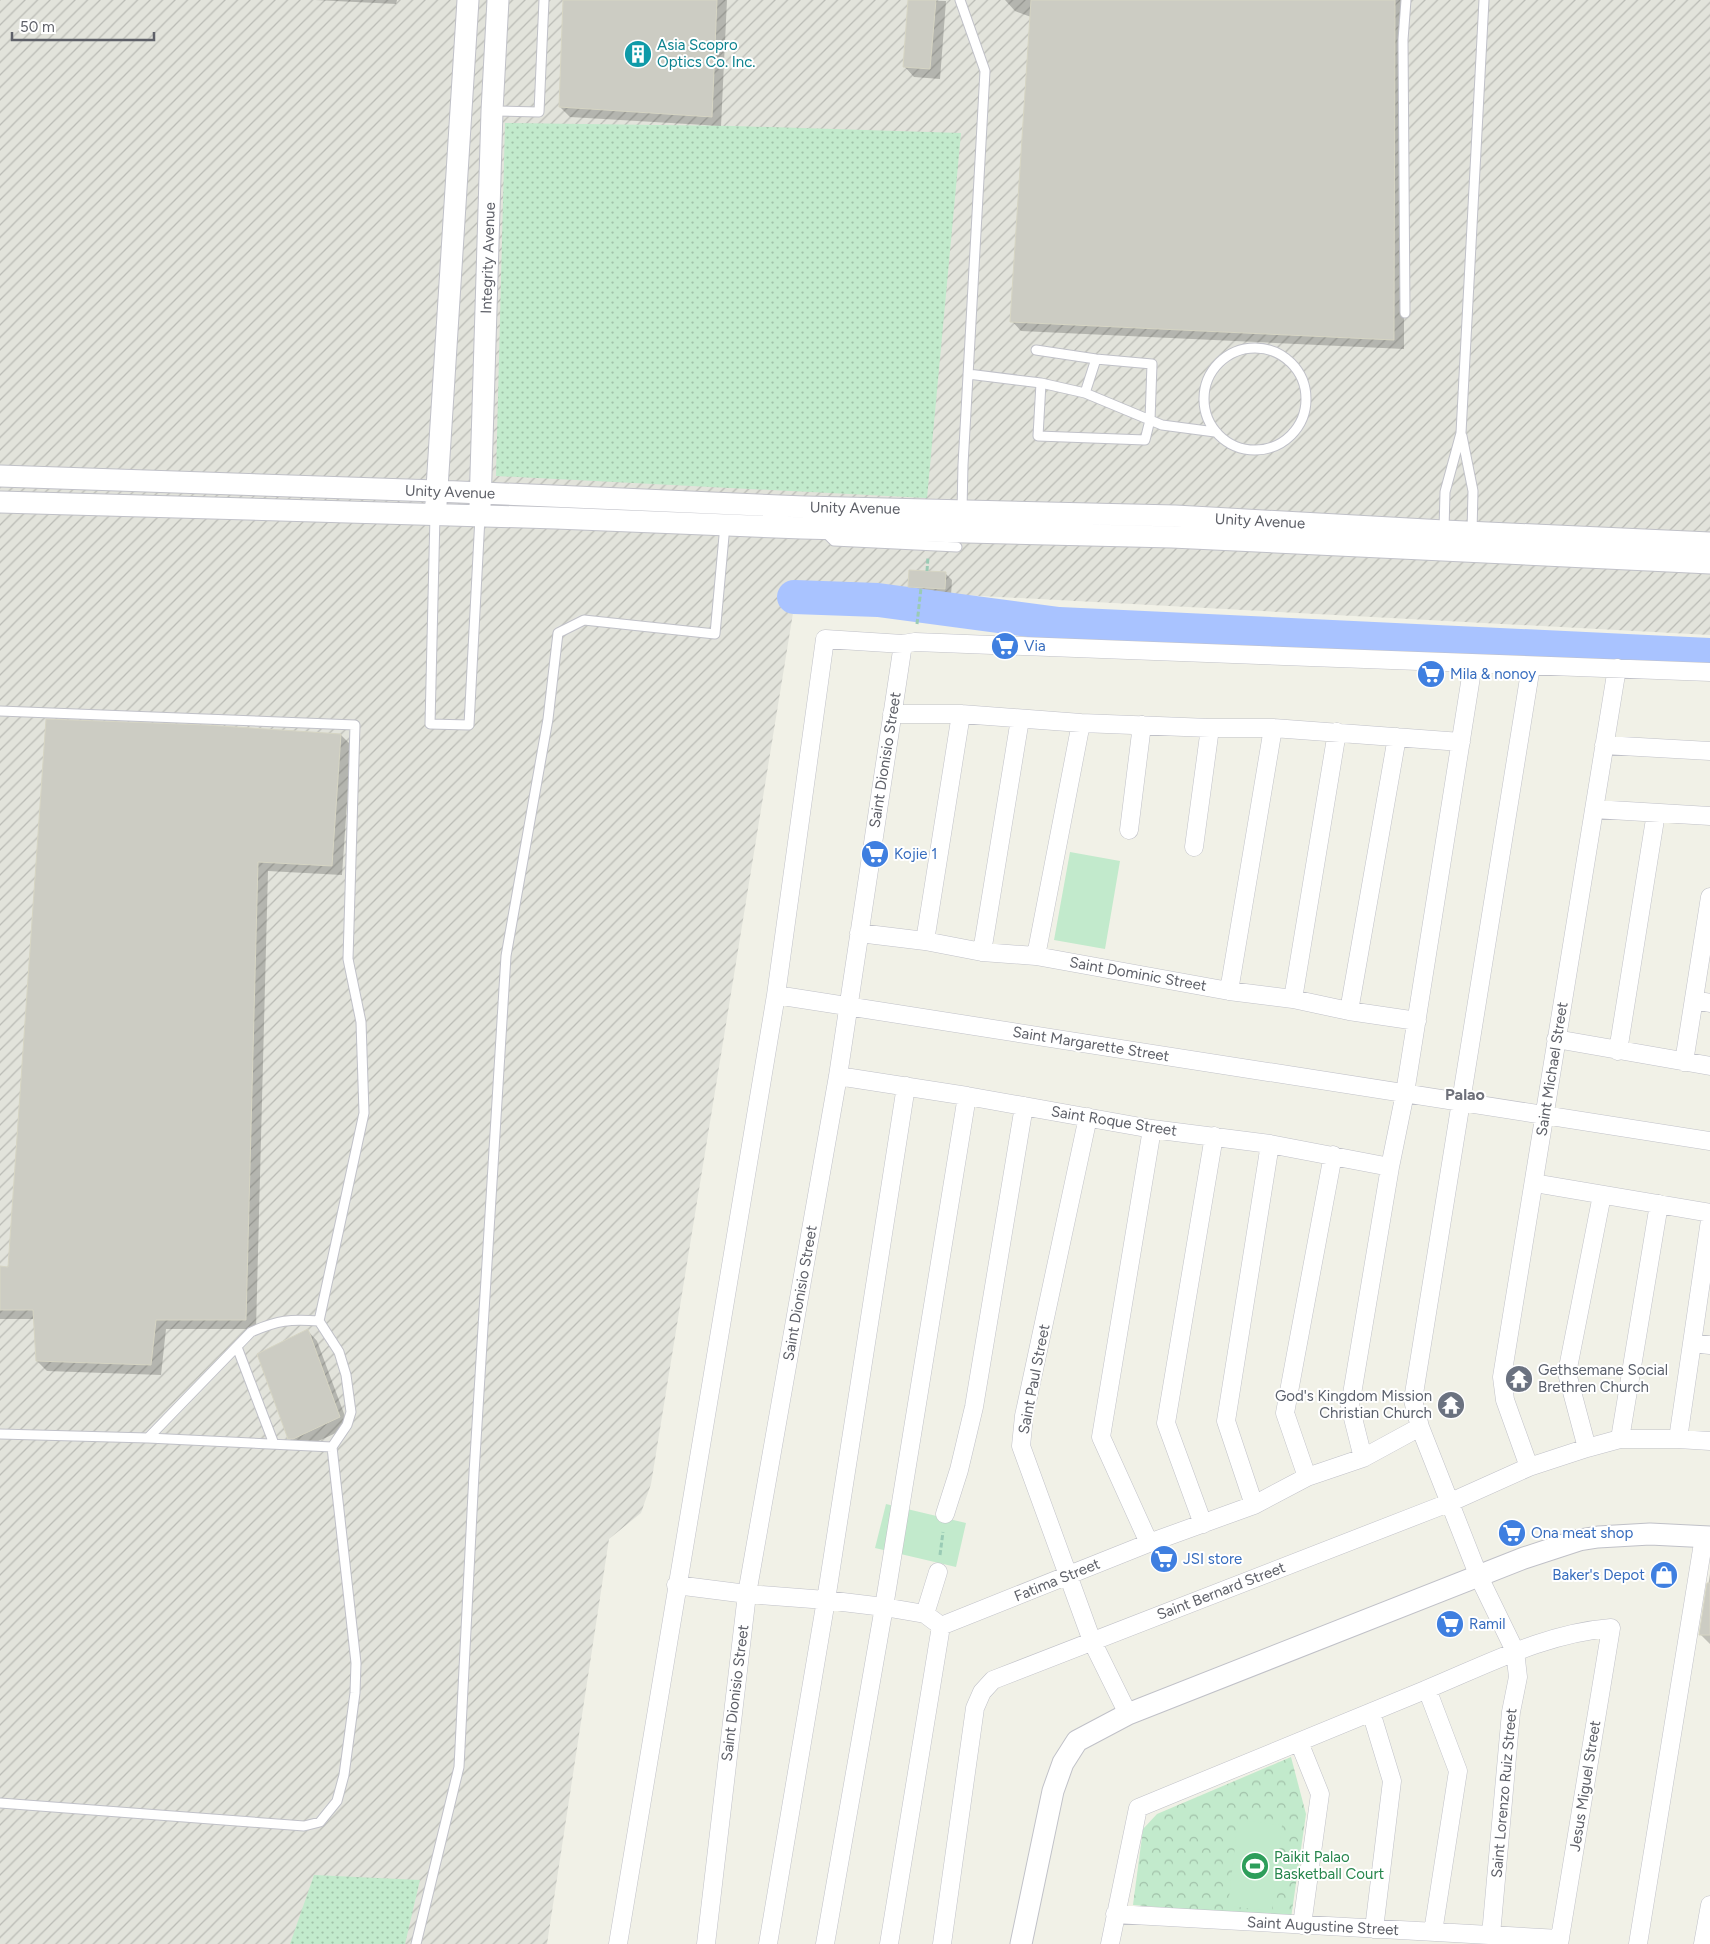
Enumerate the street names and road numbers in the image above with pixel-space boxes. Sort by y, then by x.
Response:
street label: Integrity Avenue [477,202,499,314]
street label: Unity Avenue [404,481,496,503]
street label: Unity Avenue [810,498,900,518]
street label: Unity Avenue [1214,510,1306,532]
street label: Saint Dionisio Street [865,690,905,829]
street label: Saint Dominic Street [1068,953,1208,995]
street label: Saint Michael Street [1533,1000,1572,1137]
street label: Saint Margarette Street [1011,1023,1171,1065]
street label: Saint Roque Street [1050,1102,1178,1140]
street label: Saint Dionisio Street [779,1224,821,1362]
street label: Saint Paul Street [1015,1322,1054,1436]
street label: Fatima Street [1011,1554,1103,1605]
street label: Saint Bernard Street [1154,1558,1288,1624]
street label: Saint Dionisio Street [718,1623,752,1762]
street label: Saint Lorenzo Ruiz Street [1488,1707,1520,1879]
street label: Jesus Miguel Street [1566,1719,1604,1853]
street label: Saint Augustine Street [1247,1913,1400,1939]

